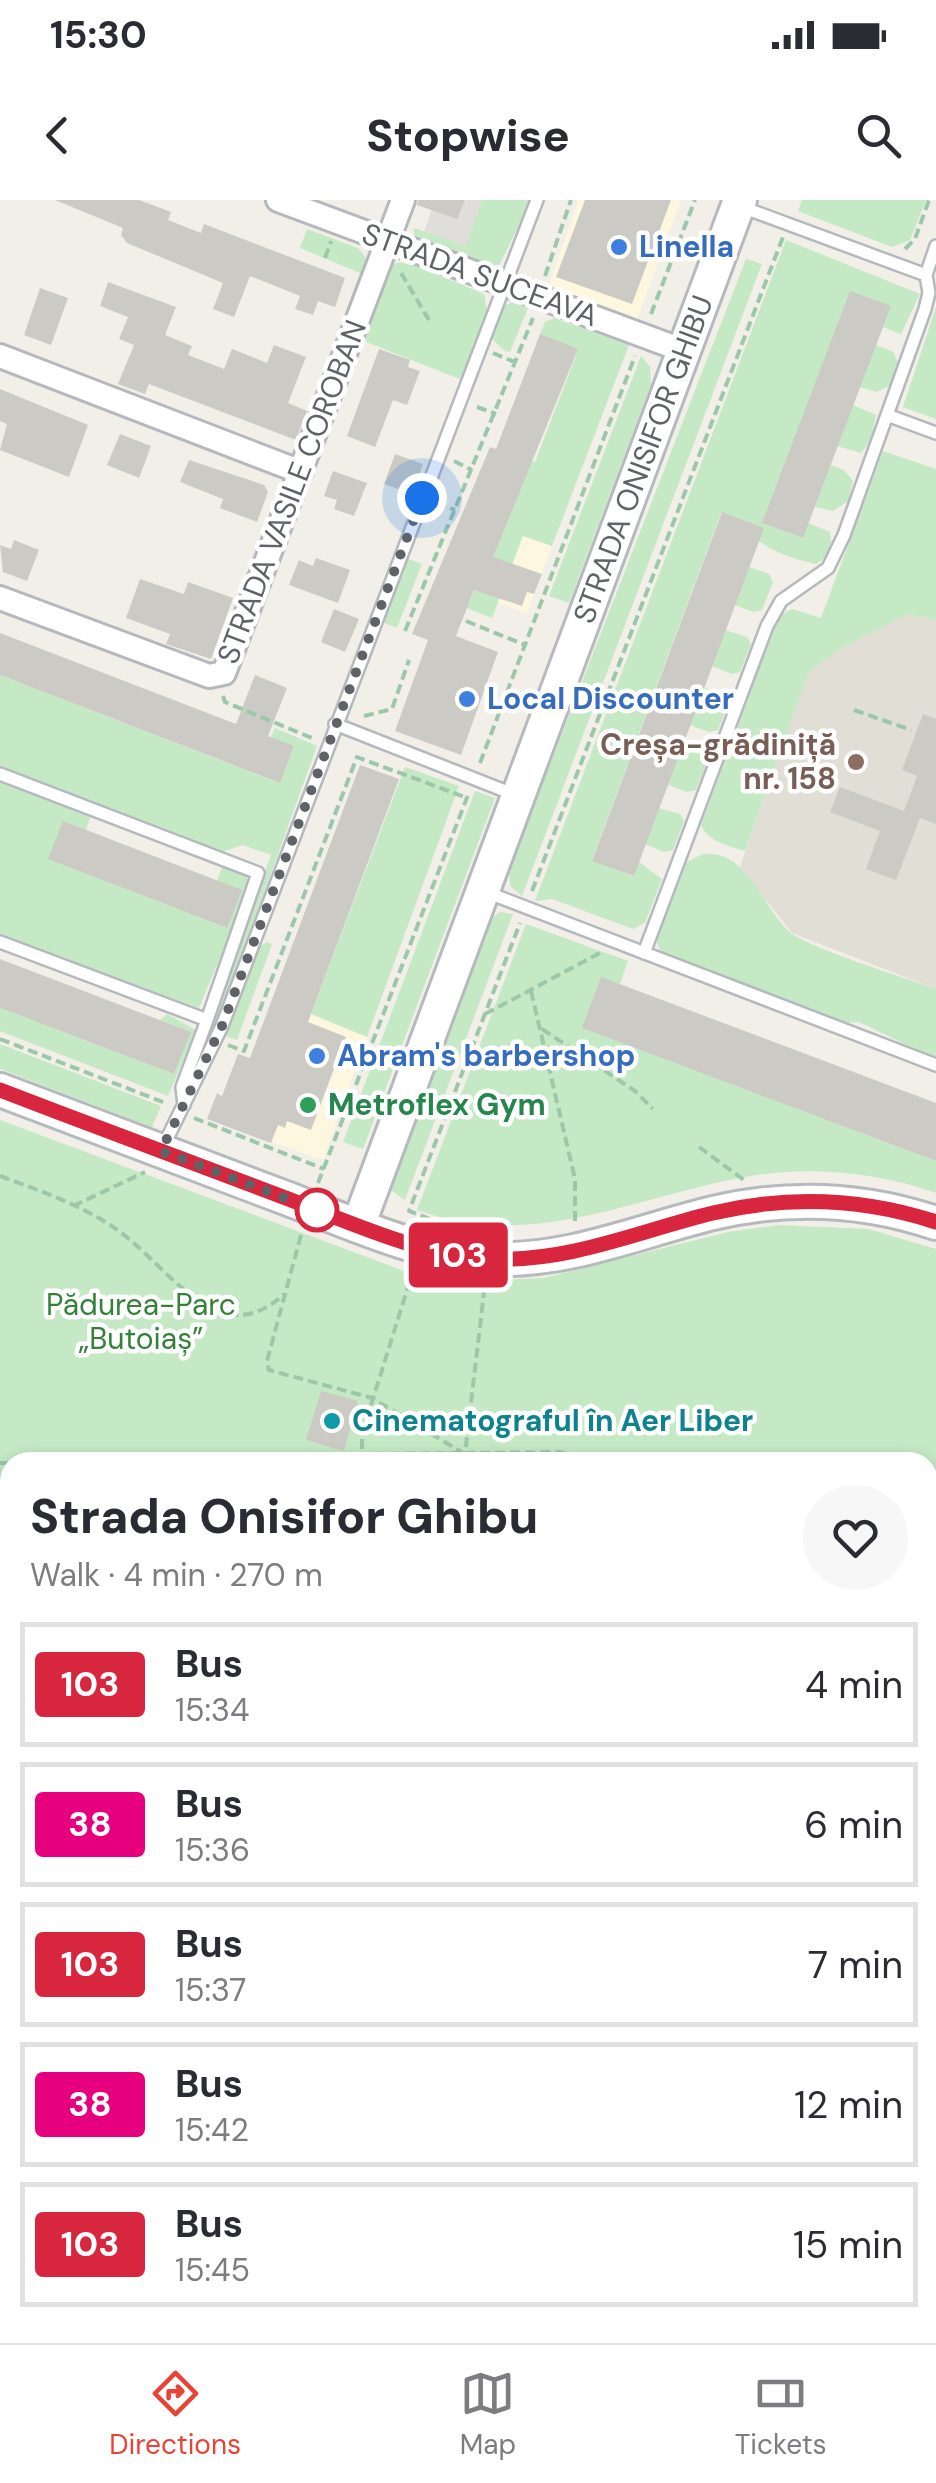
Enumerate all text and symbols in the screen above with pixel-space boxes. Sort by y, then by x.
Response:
text: 15:30 [50,10,147,60]
text: Stopwise [366,106,570,165]
icon: back [30,108,85,163]
icon: search [851,108,906,163]
street label: STRADA SUCEAVA [357,214,603,335]
place label: Linella [639,227,734,266]
marker: Linella [608,236,630,258]
street label: STRADA ONISIFOR GHIBU [564,290,722,629]
street label: STRADA VASILE COROBAN [208,315,375,669]
your location [397,473,447,523]
place label: Local Discounter [487,679,734,718]
marker: Local Discounter [456,688,478,710]
place label: Creșa-grădiniță nr. 158 [600,725,836,798]
marker: Creșa-grădiniță nr. 158 [845,751,867,773]
place label: Abram's barbershop [337,1036,635,1075]
marker: Abram's barbershop [306,1045,328,1067]
place label: Metroflex Gym [328,1085,546,1124]
marker: Metroflex Gym [297,1094,319,1116]
unlabelled marker [296,1189,338,1231]
line badge: 103 [400,1222,516,1288]
text: 103 [429,1232,487,1278]
park label: Pădurea-Parc „Butoiaș” [46,1285,236,1358]
place label: Cinematograful în Aer Liber [352,1401,753,1440]
marker: Cinematograful în Aer Liber [321,1410,343,1432]
text: Strada Onisifor Ghibu [30,1485,538,1548]
button: heart [803,1485,908,1590]
text: Walk · 4 min · 270 m [30,1554,323,1596]
text: Bus [175,1639,243,1689]
text: 4 min [805,1660,903,1710]
text: 103 [61,1661,119,1707]
text: 15:34 [175,1689,249,1731]
text: Bus [175,1779,243,1829]
text: 6 min [804,1800,903,1850]
text: 38 [68,1801,112,1847]
text: 15:36 [175,1829,250,1871]
text: Bus [175,1919,243,1969]
text: 7 min [808,1940,903,1990]
text: 103 [61,1941,119,1987]
text: 15:37 [175,1969,246,2011]
text: Bus [175,2059,243,2109]
text: 12 min [794,2080,903,2130]
text: 38 [68,2081,112,2127]
text: 15:42 [175,2109,249,2151]
text: Bus [175,2199,243,2249]
text: 15 min [793,2220,903,2270]
text: 103 [61,2221,119,2267]
text: 15:45 [175,2249,250,2291]
tab: Directions [109,2366,241,2463]
tab: Map [460,2366,516,2463]
tab: Tickets [735,2366,827,2463]

